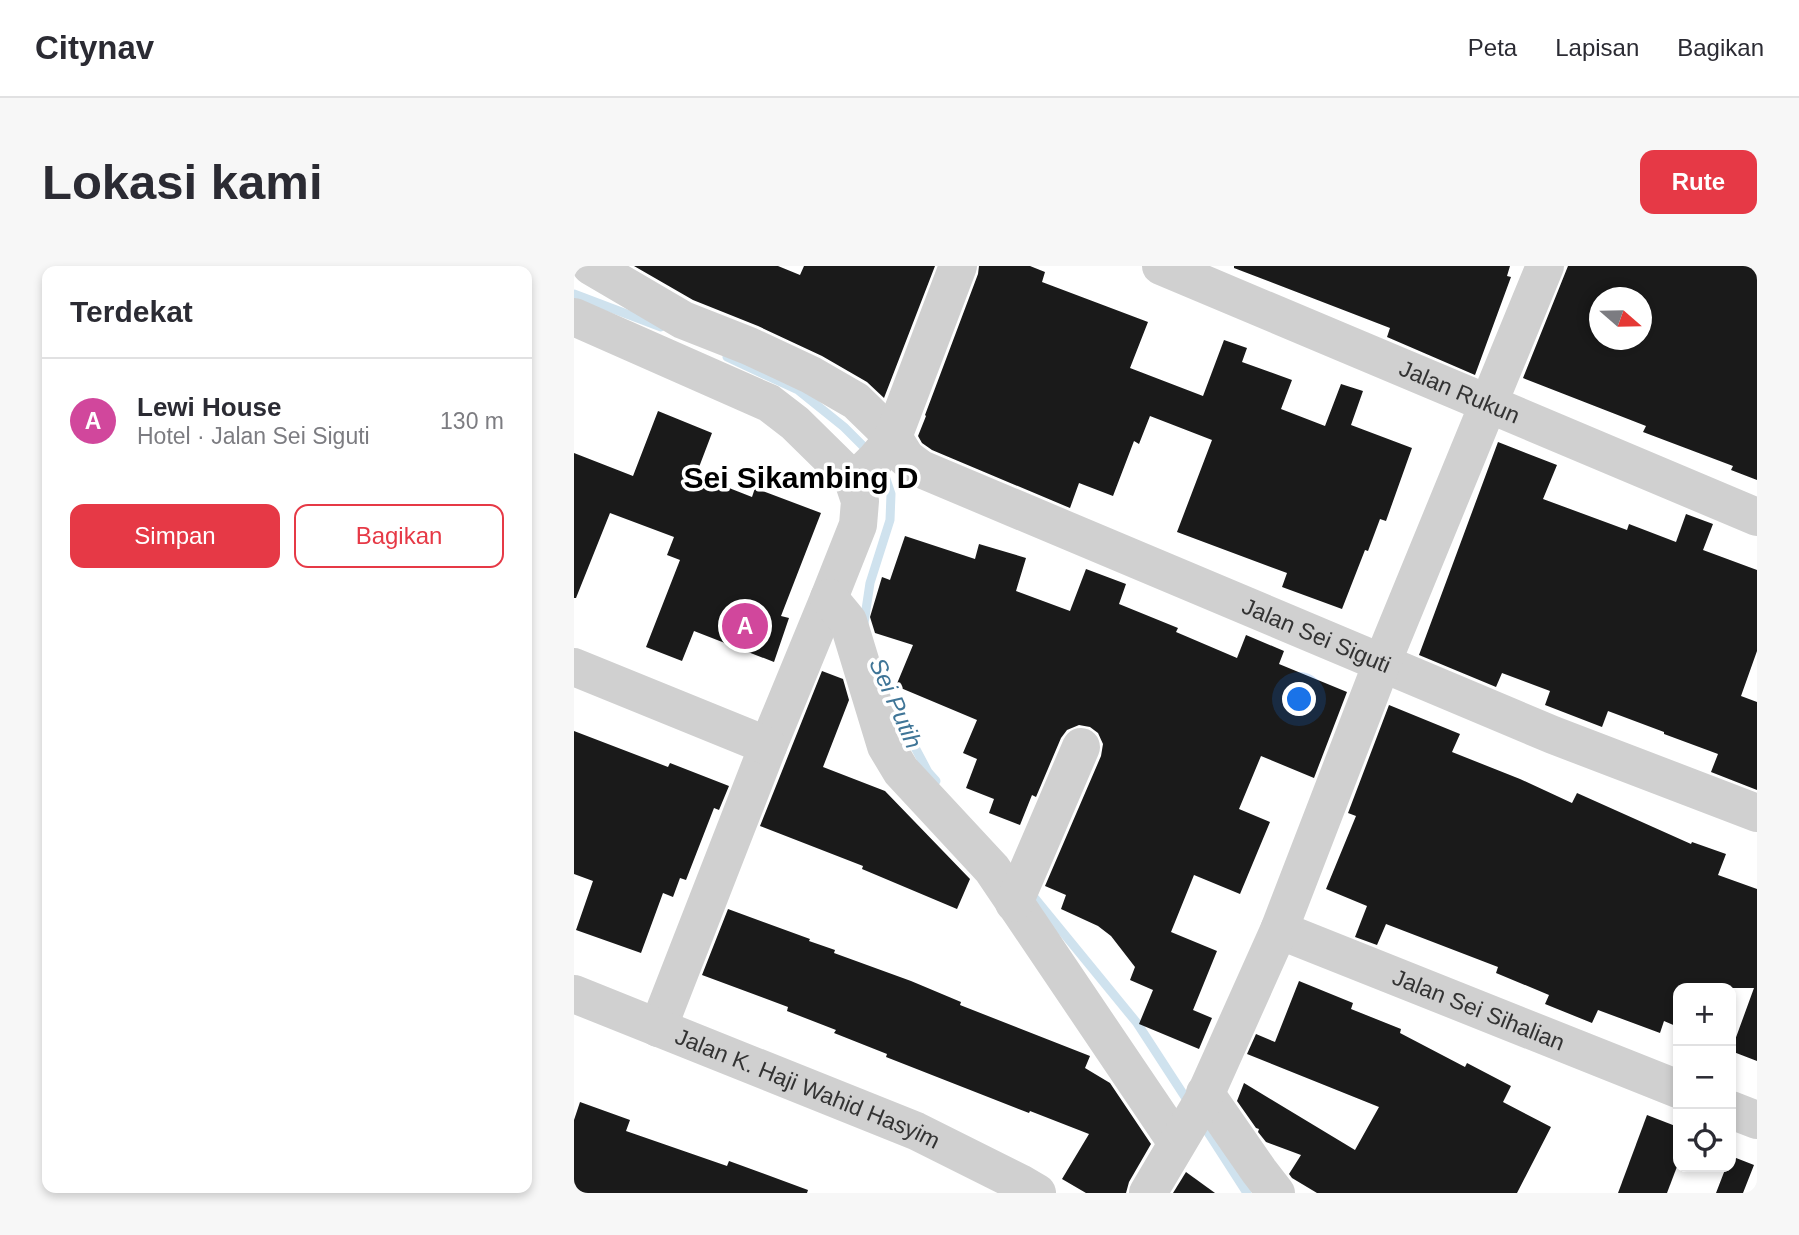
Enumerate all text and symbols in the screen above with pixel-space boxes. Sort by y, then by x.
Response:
text: Citynav [35,29,154,66]
text: Peta [1468,34,1517,61]
text: Lapisan [1555,34,1639,61]
text: Bagikan [1677,34,1764,61]
button: Rute [1640,150,1757,214]
text: Lokasi kami [42,155,323,209]
north arrow [1589,287,1652,350]
text: Terdekat [70,295,193,328]
street label: Jalan Rukun [1396,355,1524,429]
text: Lewi House [137,392,281,422]
text: A [85,408,101,434]
text: 130 m [440,408,504,434]
text: Hotel · Jalan Sei Siguti [137,423,370,449]
district label: Sei Sikambing D [683,461,919,494]
button: Simpan [70,504,280,568]
button: Bagikan [294,504,504,568]
street label: Jalan Sei Siguti [1238,593,1395,678]
pin: A [722,600,768,652]
water label: Sei Putih [864,654,928,752]
your location [1282,682,1316,716]
street label: Jalan Sei Sihalian [1389,964,1569,1056]
map controls [1673,983,1736,1172]
button: + [1673,983,1736,1046]
street label: Jalan K. Haji Wahid Hasyim [672,1023,944,1154]
button: − [1673,1046,1736,1109]
button: locate [1673,1109,1736,1172]

